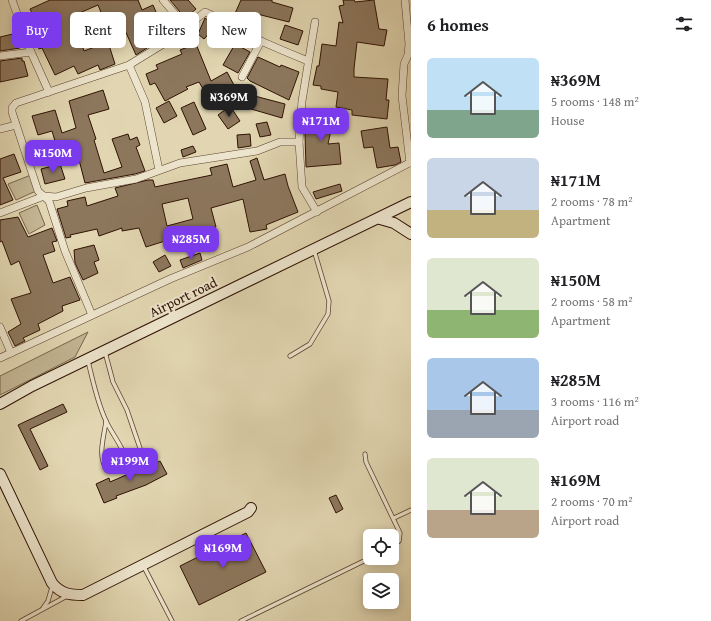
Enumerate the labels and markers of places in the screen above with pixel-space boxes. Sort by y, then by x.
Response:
pin: ₦369M [201,84,257,118]
pin: ₦171M [293,108,349,142]
pin: ₦150M [25,140,81,174]
pin: ₦285M [163,226,219,260]
pin: ₦199M [102,448,158,482]
pin: ₦169M [195,535,251,569]

